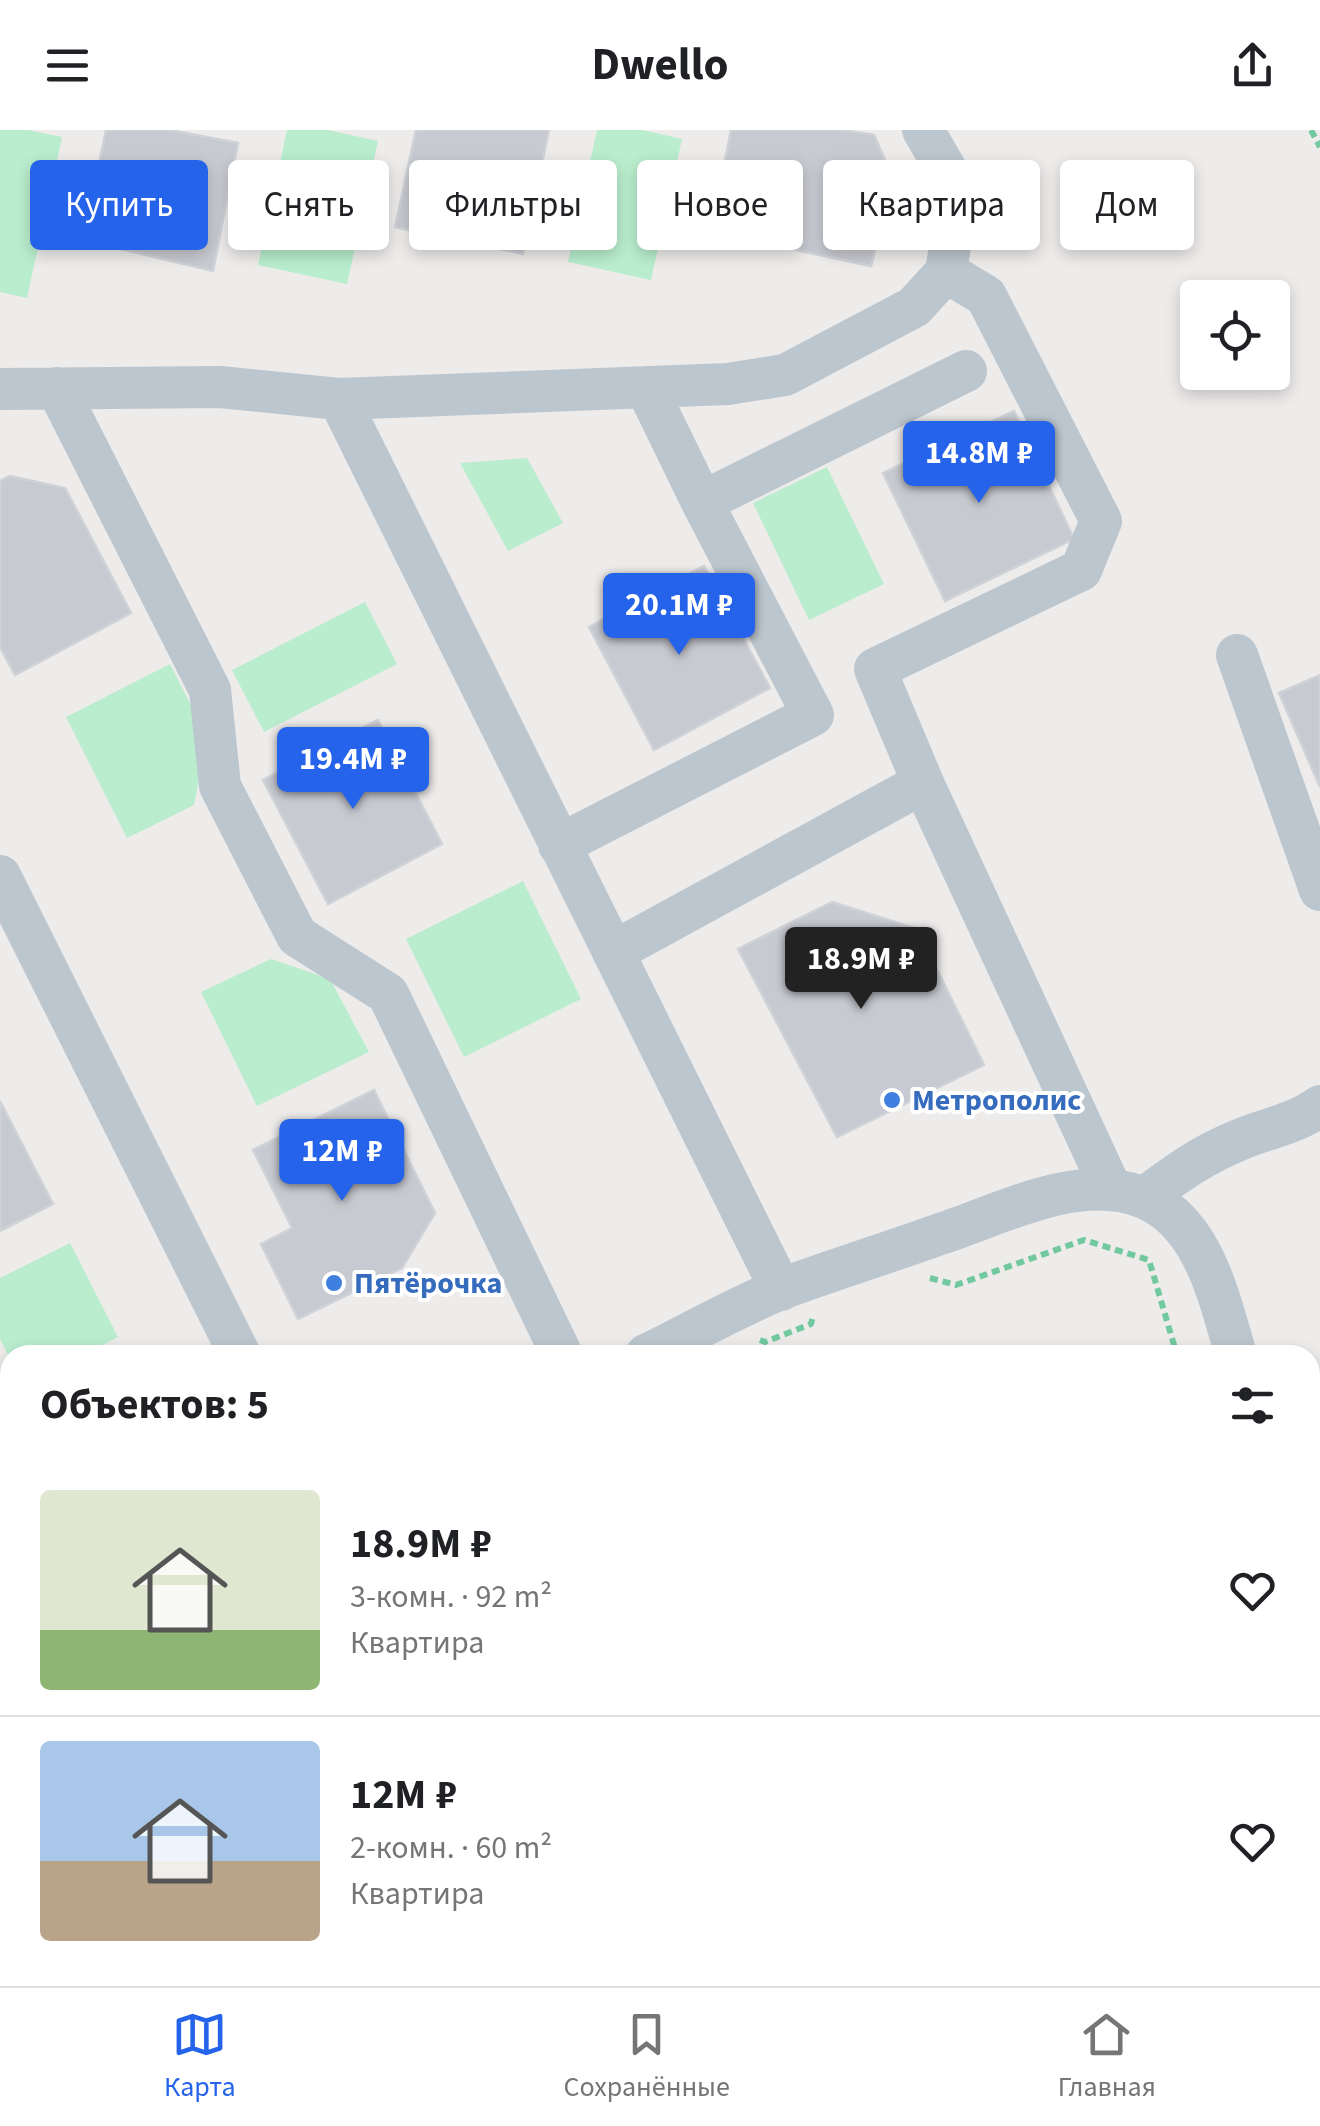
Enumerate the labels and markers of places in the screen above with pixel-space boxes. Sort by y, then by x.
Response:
pin: 14.8M ₽ [887,421,1071,506]
pin: 20.1M ₽ [587,573,771,658]
pin: 19.4M ₽ [261,727,445,812]
pin: 18.9M ₽ [769,927,953,1012]
place label: Метрополис [912,1079,1081,1122]
marker: Метрополис [881,1089,903,1111]
pin: 12M ₽ [272,1119,412,1204]
place label: Пятёрочка [354,1262,502,1305]
marker: Пятёрочка [323,1272,345,1294]

